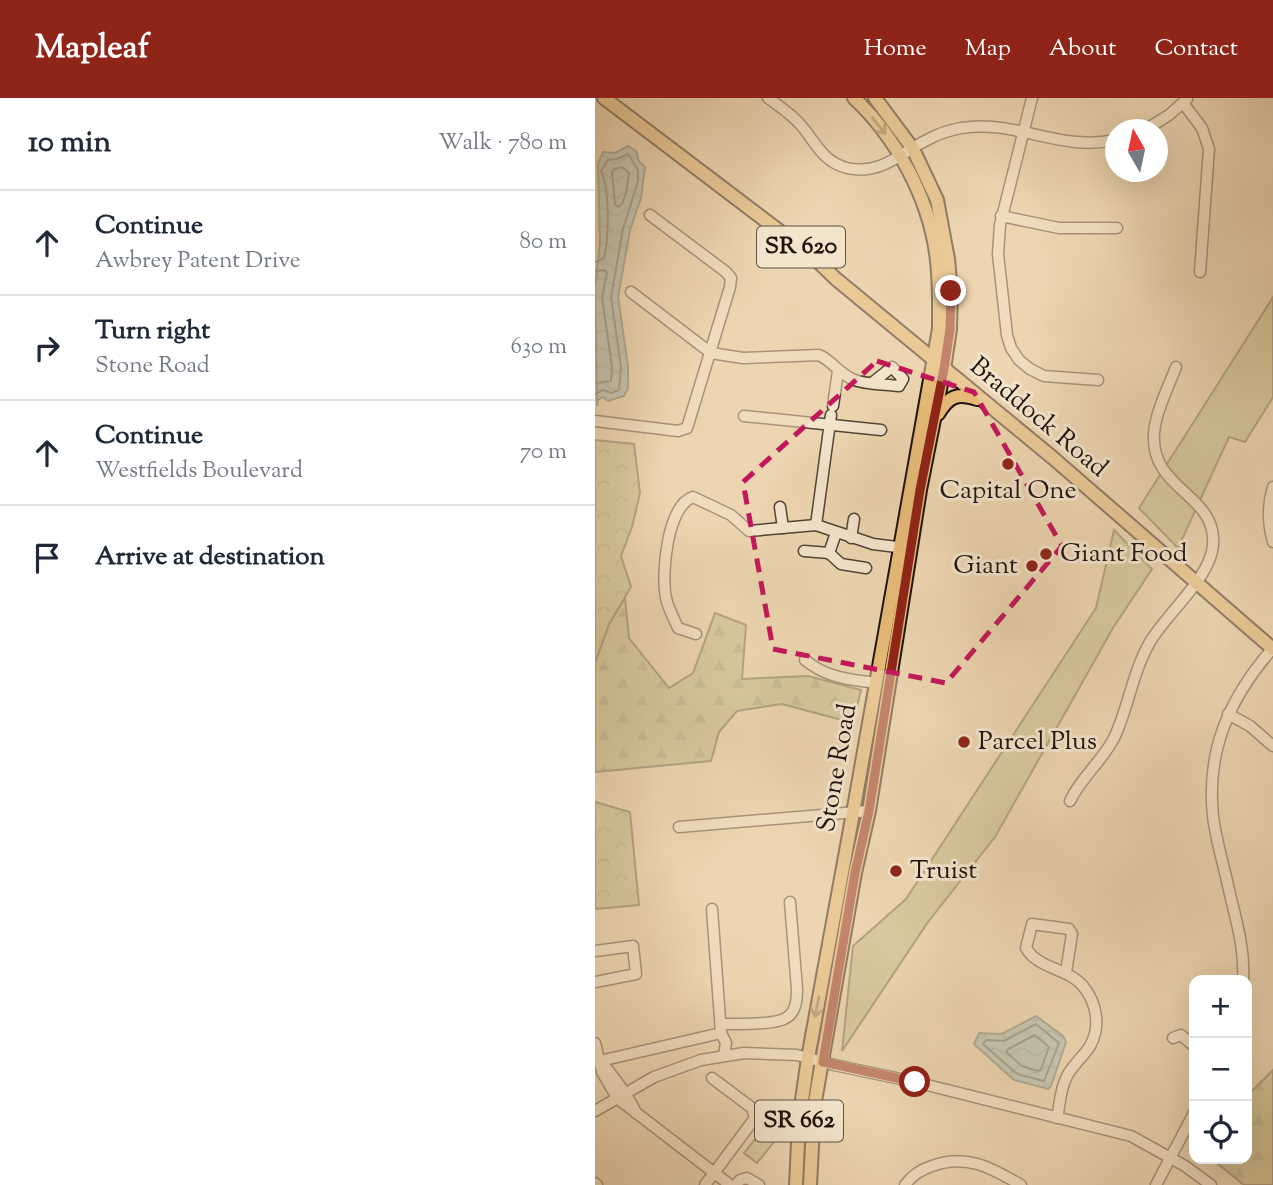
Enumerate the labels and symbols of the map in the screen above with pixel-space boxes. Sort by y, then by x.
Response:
one-way arrow [871,116,886,135]
north arrow [1105,119,1168,182]
road number: SR 620 [757,226,845,267]
route end [935,275,966,306]
street label: Braddock Road [961,349,1115,487]
marker: Capital One [1000,456,1016,472]
place label: Capital One [939,473,1077,510]
place label: Giant Food [1060,536,1188,573]
marker: Giant Food [1038,546,1054,562]
place label: Giant [953,548,1018,585]
marker: Giant [1024,558,1040,574]
street label: Stone Road [809,701,868,835]
place label: Parcel Plus [978,724,1097,761]
marker: Parcel Plus [956,734,972,750]
place label: Truist [910,853,977,890]
marker: Truist [888,863,904,879]
one-way arrow [810,995,824,1018]
route start [899,1066,930,1097]
road number: SR 662 [755,1100,843,1142]

